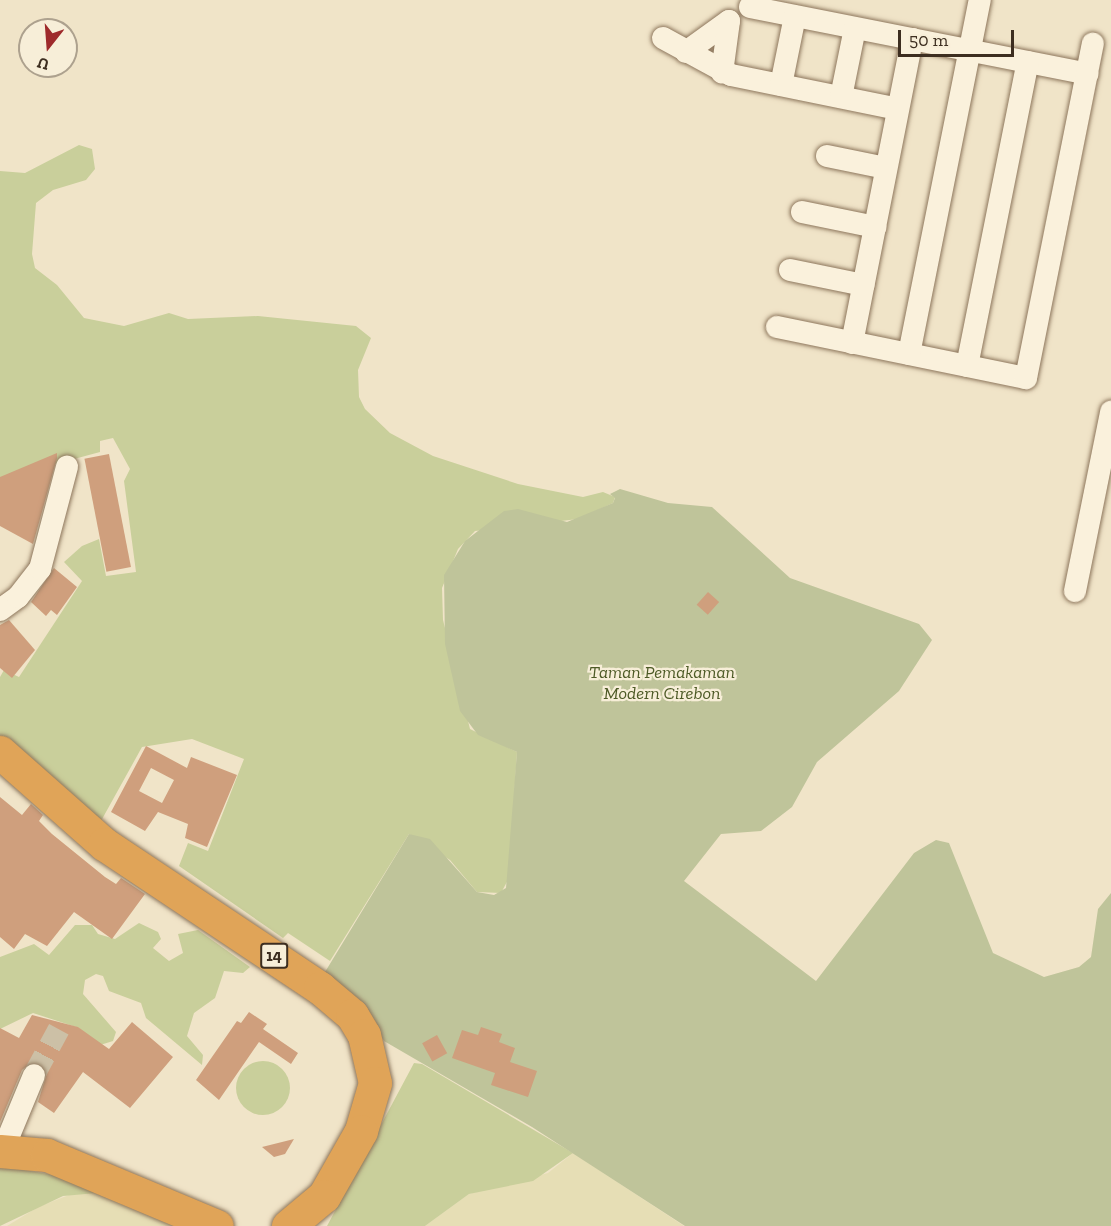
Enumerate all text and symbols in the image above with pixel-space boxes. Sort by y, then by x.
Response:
north arrow [18,18,78,78]
scale bar [901,18,1016,56]
text: 50 m [909,29,948,51]
text: U [35,53,51,75]
park label: Taman Pemakaman Modern Cirebon [589,662,735,704]
road number: 14 [259,943,289,969]

